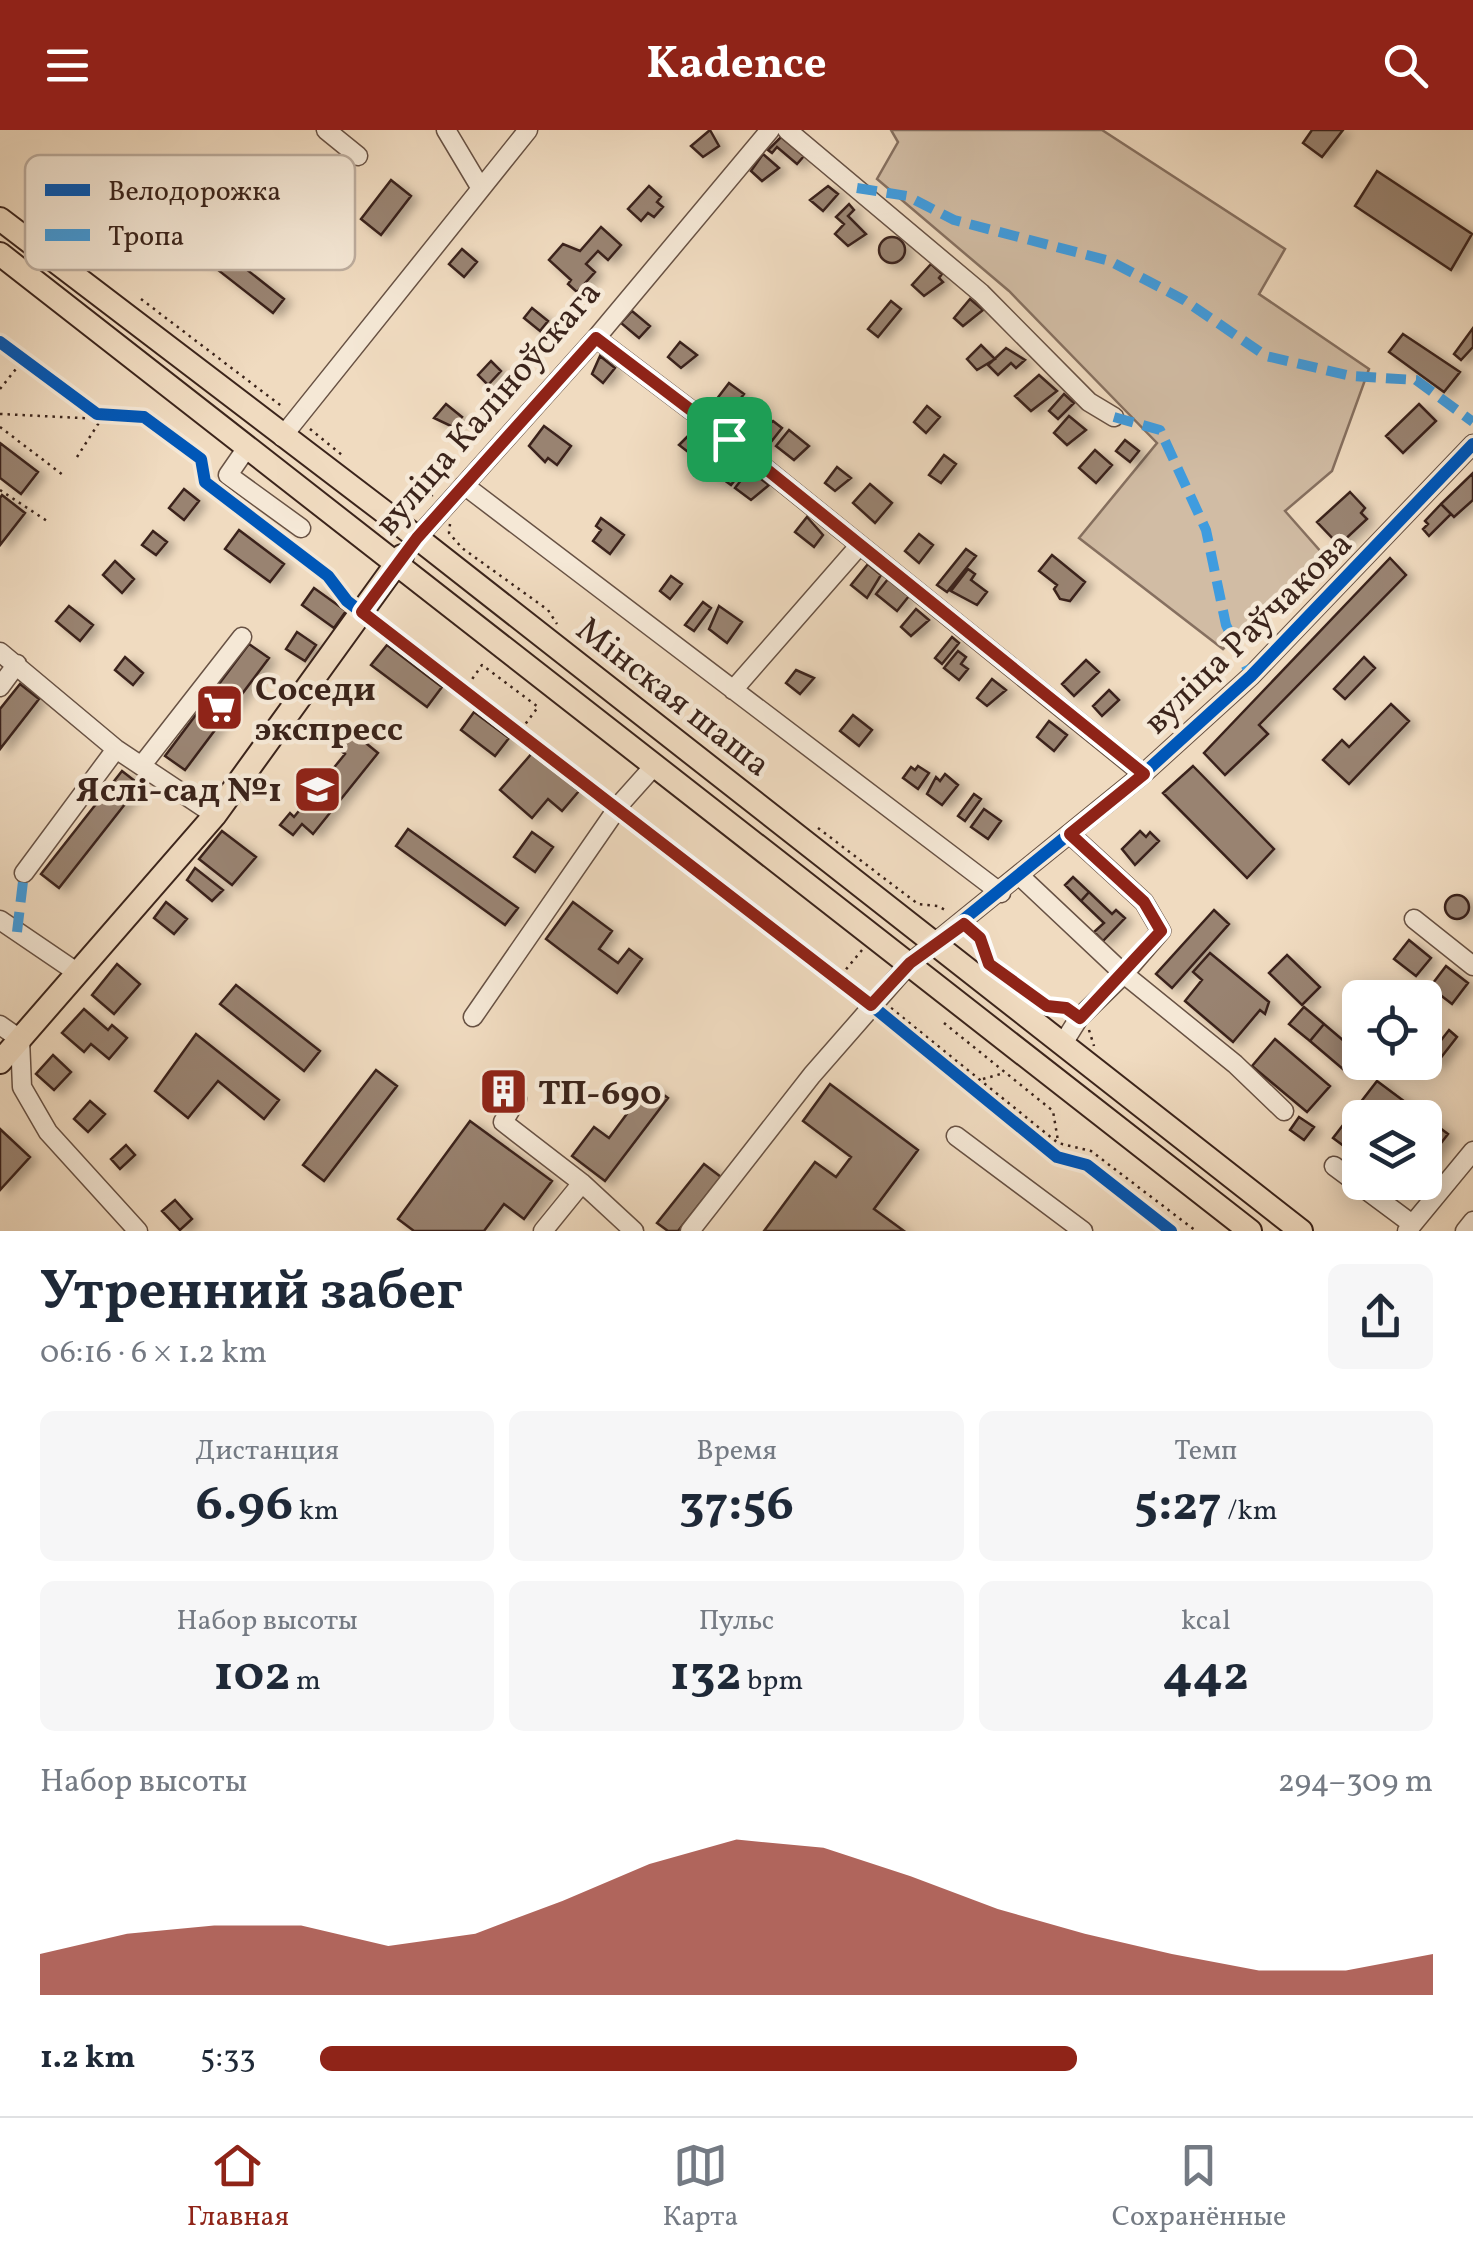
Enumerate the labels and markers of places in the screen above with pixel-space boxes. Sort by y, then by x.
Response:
pin [687,397,772,482]
place label: Соседи экспресс [255,667,403,755]
supermarket icon: Соседи экспресс [194,682,246,734]
school or university icon: Яслі-сад №1 [291,763,343,815]
place label: Яслі-сад №1 [76,768,282,816]
building icon: ТП-690 [477,1066,529,1118]
place label: ТП-690 [538,1071,662,1119]

